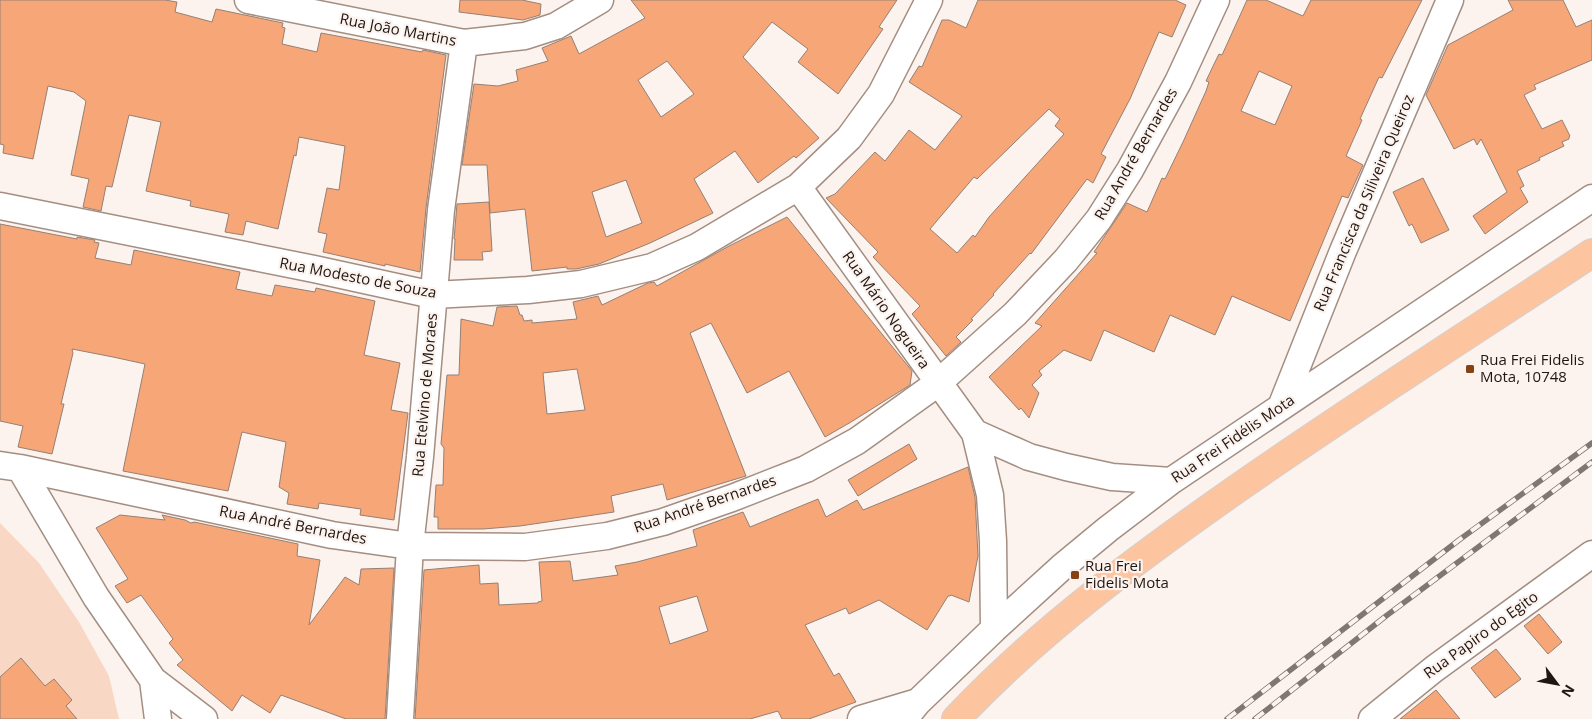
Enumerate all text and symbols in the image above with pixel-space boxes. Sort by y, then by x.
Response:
street label: Rua João Martins [338,8,458,50]
street label: Rua André Bernardes [1089,84,1181,223]
street label: Rua Francisca da Siliveira Queiroz [1308,91,1418,314]
street label: Rua Mário Nogueira [839,246,935,372]
street label: Rua Modesto de Souza [278,252,438,302]
street label: Rua Etelvino de Moraes [407,312,441,477]
place label: Rua Frei Fidelis Mota, 10748 [1480,349,1585,386]
marker: Rua Frei Fidelis Mota, 10748 [1464,363,1476,375]
street label: Rua Frei Fidélis Mota [1167,389,1298,487]
street label: Rua André Bernardes [631,469,779,537]
street label: Rua André Bernardes [218,500,369,548]
place label: Rua Frei Fidelis Mota [1085,555,1169,592]
marker: Rua Frei Fidelis Mota [1069,569,1081,581]
street label: Rua Papiro do Egito [1419,586,1542,682]
north arrow [1532,659,1582,709]
text: N [1557,681,1580,701]

